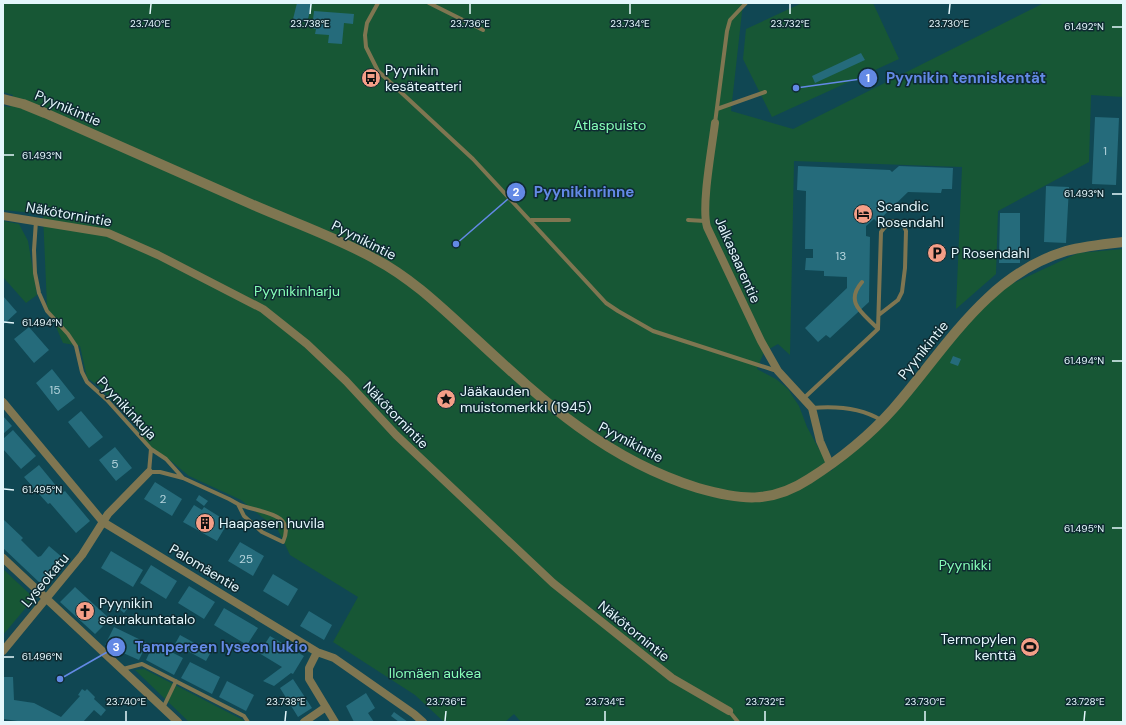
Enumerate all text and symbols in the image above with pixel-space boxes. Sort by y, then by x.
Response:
text: 23.740°E [130,17,170,30]
text: 23.738°E [290,17,330,30]
text: 23.736°E [450,17,490,30]
text: 23.734°E [610,17,650,30]
text: 23.732°E [770,17,810,30]
text: 23.730°E [929,17,969,30]
text: 61.492°N [1064,20,1104,33]
place label: Pyynikin kesäteatteri [385,61,462,95]
callout: Pyynikin tenniskentät [858,64,1054,91]
bus stop icon: Pyynikin kesäteatteri [360,67,382,89]
text: Pyynikin tenniskentät [886,68,1046,88]
text: 1 [866,70,870,86]
street label: Pyynikintie [32,86,104,130]
park label: Atlaspuisto [574,116,646,134]
house number: 1 [1103,143,1107,159]
text: 61.493°N [22,149,62,162]
callout: Pyynikinrinne [506,179,642,206]
text: Pyynikinrinne [534,182,634,202]
text: 2 [513,184,520,200]
text: 61.493°N [1064,187,1104,200]
place label: Scandic Rosendahl [877,197,944,231]
street label: Näkötornintie [25,198,113,230]
hotel icon: Scandic Rosendahl [852,203,874,225]
street label: Jalkasaarentie [711,214,765,306]
street label: Pyynikintie [329,216,399,264]
parking icon: P Rosendahl [926,242,948,264]
place label: P Rosendahl [951,244,1030,262]
house number: 13 [836,248,846,264]
park label: Pyynikinharju [254,282,340,300]
text: 61.494°N [22,316,62,329]
street label: Pyynikintie [894,317,952,383]
text: 61.494°N [1064,354,1104,367]
street label: Pyynikinkuja [93,373,161,443]
street label: Näkötornintie [359,378,433,453]
house number: 15 [49,382,61,398]
place label: Jääkauden muistomerkki (1945) [460,382,592,416]
place icon: Jääkauden muistomerkki (1945) [435,388,457,410]
street label: Pyynikintie [596,418,666,466]
house number: 5 [111,456,119,472]
text: 61.495°N [22,483,62,496]
house number: 2 [160,491,167,507]
building icon: Haapasen huvila [194,512,216,534]
place label: Haapasen huvila [219,514,324,532]
text: 61.495°N [1064,522,1104,535]
street label: Palomäentie [166,540,244,596]
street label: Lyseokatu [17,549,73,611]
house number: 25 [239,551,253,567]
park label: Pyynikki [939,556,991,574]
place label: Pyynikin seurakuntatalo [99,594,195,628]
street label: Näkötornintie [595,597,673,665]
church icon: Pyynikin seurakuntatalo [74,600,96,622]
place label: Termopylen kenttä [940,630,1016,664]
callout: Tampereen lyseon lukio [106,634,315,661]
sports icon: Termopylen kenttä [1019,636,1041,658]
text: Tampereen lyseon lukio [134,637,308,657]
text: 3 [112,639,120,655]
text: 61.496°N [22,650,62,663]
park label: Ilomäen aukea [389,664,481,682]
text: 23.740°E [106,695,146,708]
text: 23.738°E [266,695,306,708]
text: 23.736°E [426,695,466,708]
text: 23.734°E [585,695,625,708]
text: 23.732°E [745,695,785,708]
text: 23.730°E [905,695,945,708]
text: 23.728°E [1065,695,1105,708]

